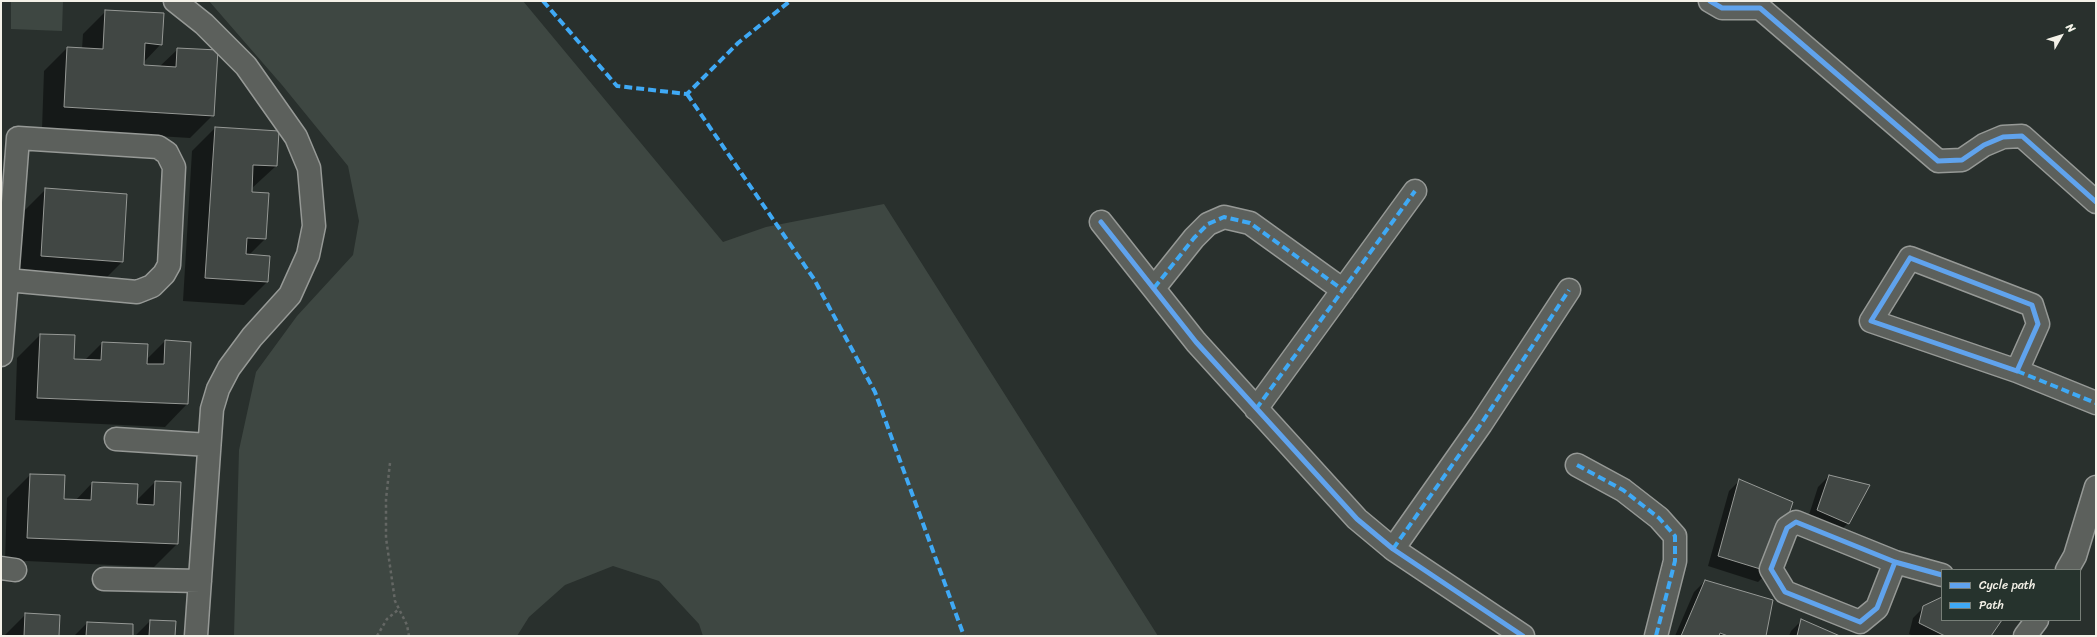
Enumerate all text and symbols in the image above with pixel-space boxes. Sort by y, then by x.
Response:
north arrow [2041,16,2081,56]
text: N [2061,19,2080,37]
legend [1941,569,2081,621]
text: Cycle path [1979,574,2035,596]
text: Path [1979,594,2004,616]

